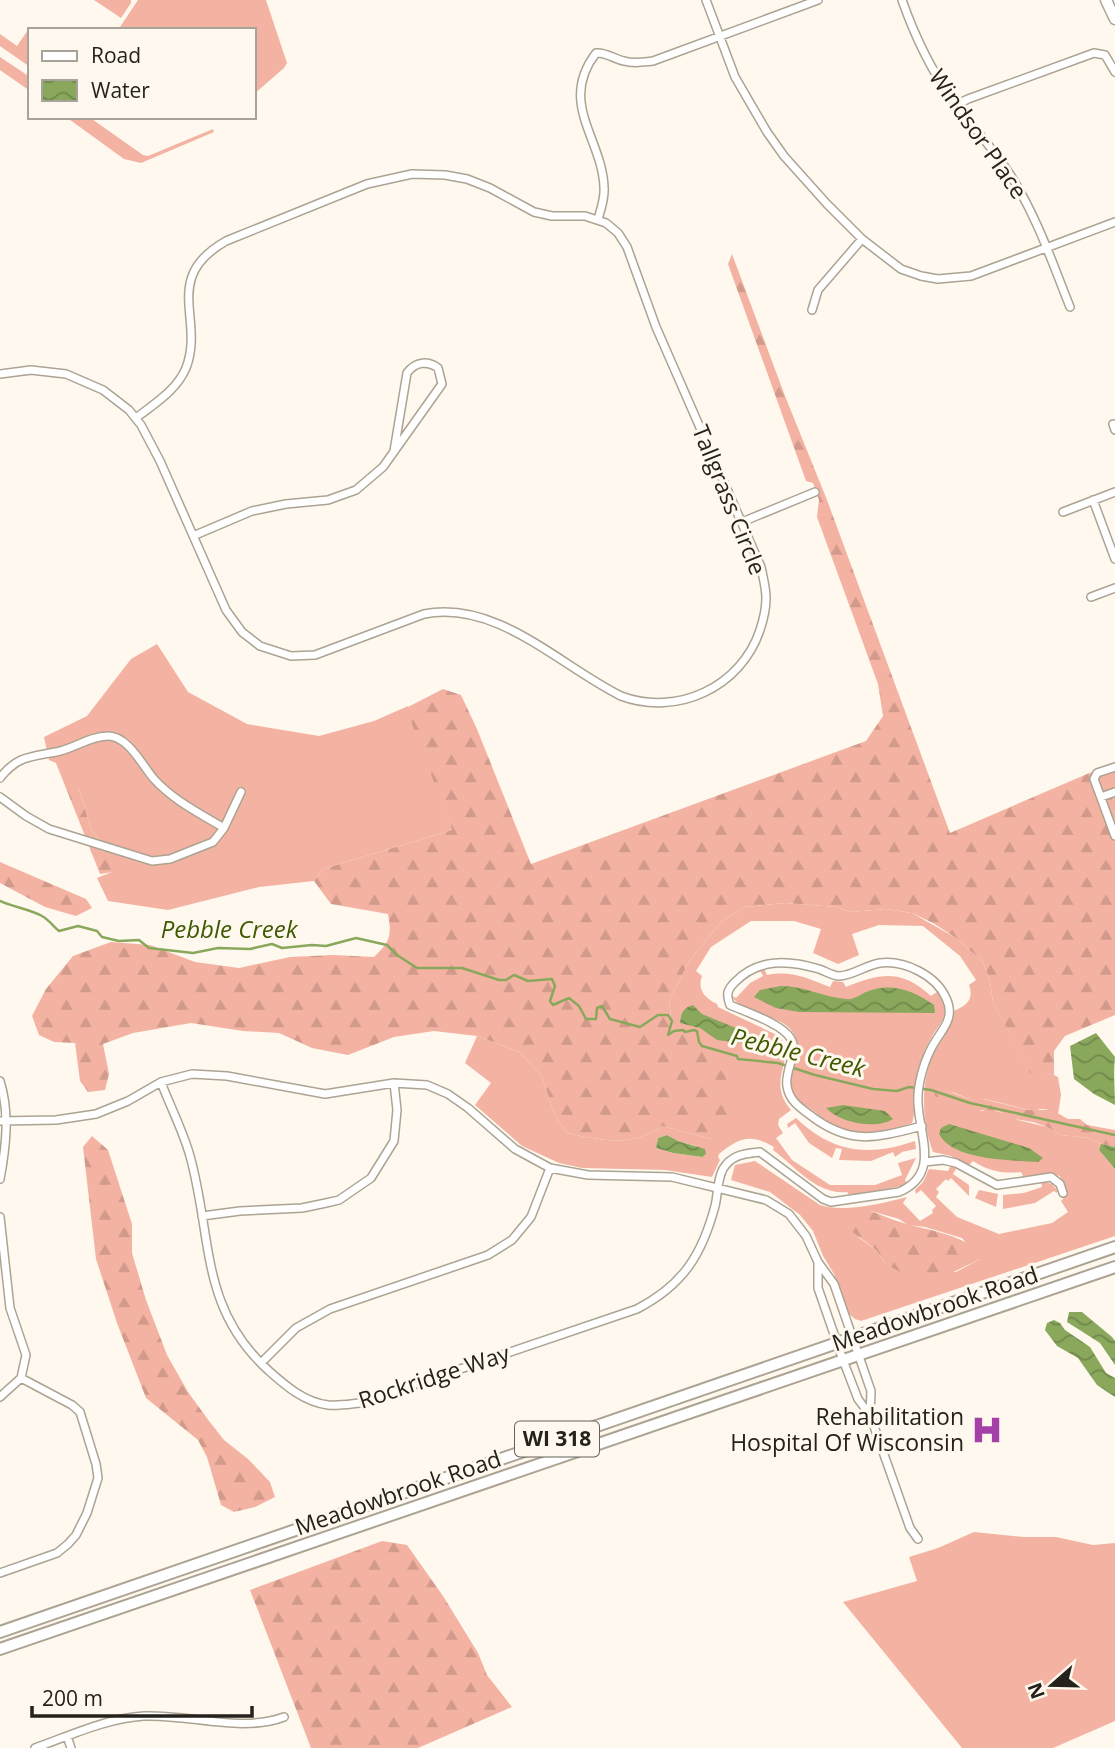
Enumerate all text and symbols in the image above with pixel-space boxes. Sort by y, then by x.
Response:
legend [28,28,256,119]
text: Road [91,41,141,69]
street label: Windsor Place [922,62,1035,205]
text: Water [91,76,150,104]
street label: Tallgrass Circle [685,420,775,579]
water label: Pebble Creek [161,912,299,945]
water label: Pebble Creek [728,1019,870,1084]
street label: Meadowbrook Road [827,1258,1042,1358]
street label: Rockridge Way [354,1336,514,1416]
place label: Rehabilitation Hospital Of Wisconsin [730,1400,964,1458]
hospital icon: Rehabilitation Hospital Of Wisconsin [970,1413,1004,1447]
road number: WI 318 [515,1422,599,1456]
street label: Meadowbrook Road [290,1442,505,1542]
north arrow [1017,1650,1087,1720]
scale bar [32,1674,252,1718]
text: N [1021,1679,1051,1703]
text: 200 m [42,1684,103,1712]

